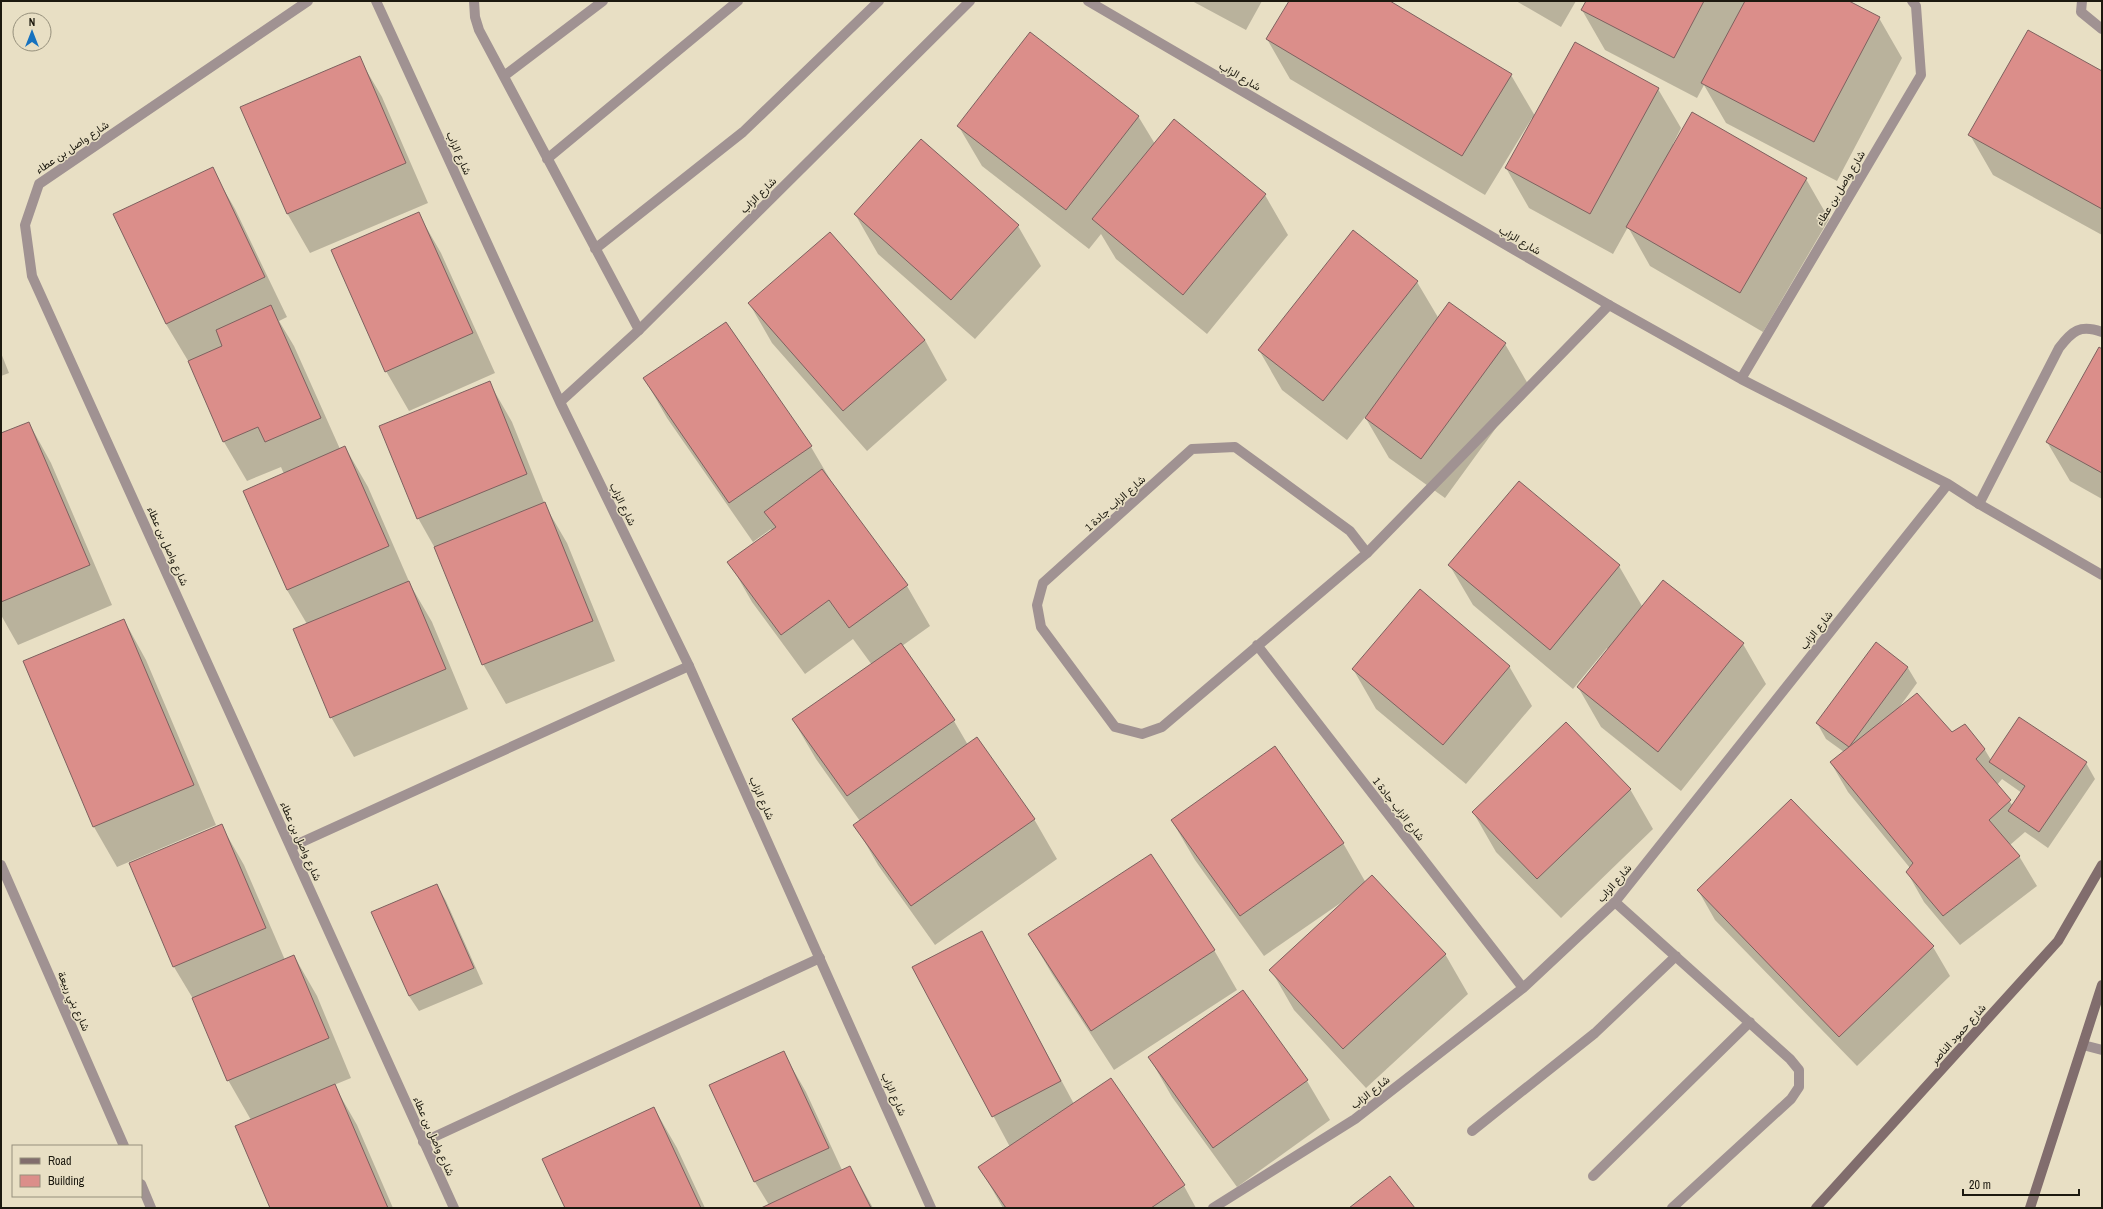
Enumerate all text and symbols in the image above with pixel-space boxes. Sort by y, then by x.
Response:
north arrow [12,12,52,52]
text: N [29,15,35,29]
street label: شارع الزاب [1216,58,1264,95]
street label: شارع واصل بن عطاء [33,117,112,177]
street label: شارع الزاب [442,129,475,178]
street label: شارع واصل بن عطاء [1812,148,1869,229]
street label: شارع الزاب [737,174,780,217]
street label: شارع الزاب [1496,222,1544,259]
street label: شارع الزاب جادة 1 [1082,472,1149,535]
street label: شارع الزاب [606,480,640,528]
street label: شارع واصل بن عطاء [143,504,192,589]
street label: شارع الزاب [1796,607,1837,653]
street label: شارع الزاب [745,774,778,823]
street label: شارع الزاب جادة 1 [1369,774,1428,844]
street label: شارع واصل بن عطاء [276,799,325,884]
street label: شارع الزاب [1594,861,1635,906]
street label: شارع بني ربيعة [52,969,94,1035]
street label: شارع حمود الناصر [1926,1001,1990,1069]
street label: شارع الزاب [877,1070,910,1119]
street label: شارع الزاب [1348,1072,1393,1112]
street label: شارع واصل بن عطاء [409,1094,458,1179]
legend [12,1145,142,1197]
text: Road [48,1153,72,1169]
scale bar [1963,1171,2079,1197]
text: Building [48,1173,85,1189]
text: 20 m [1969,1177,1991,1193]

